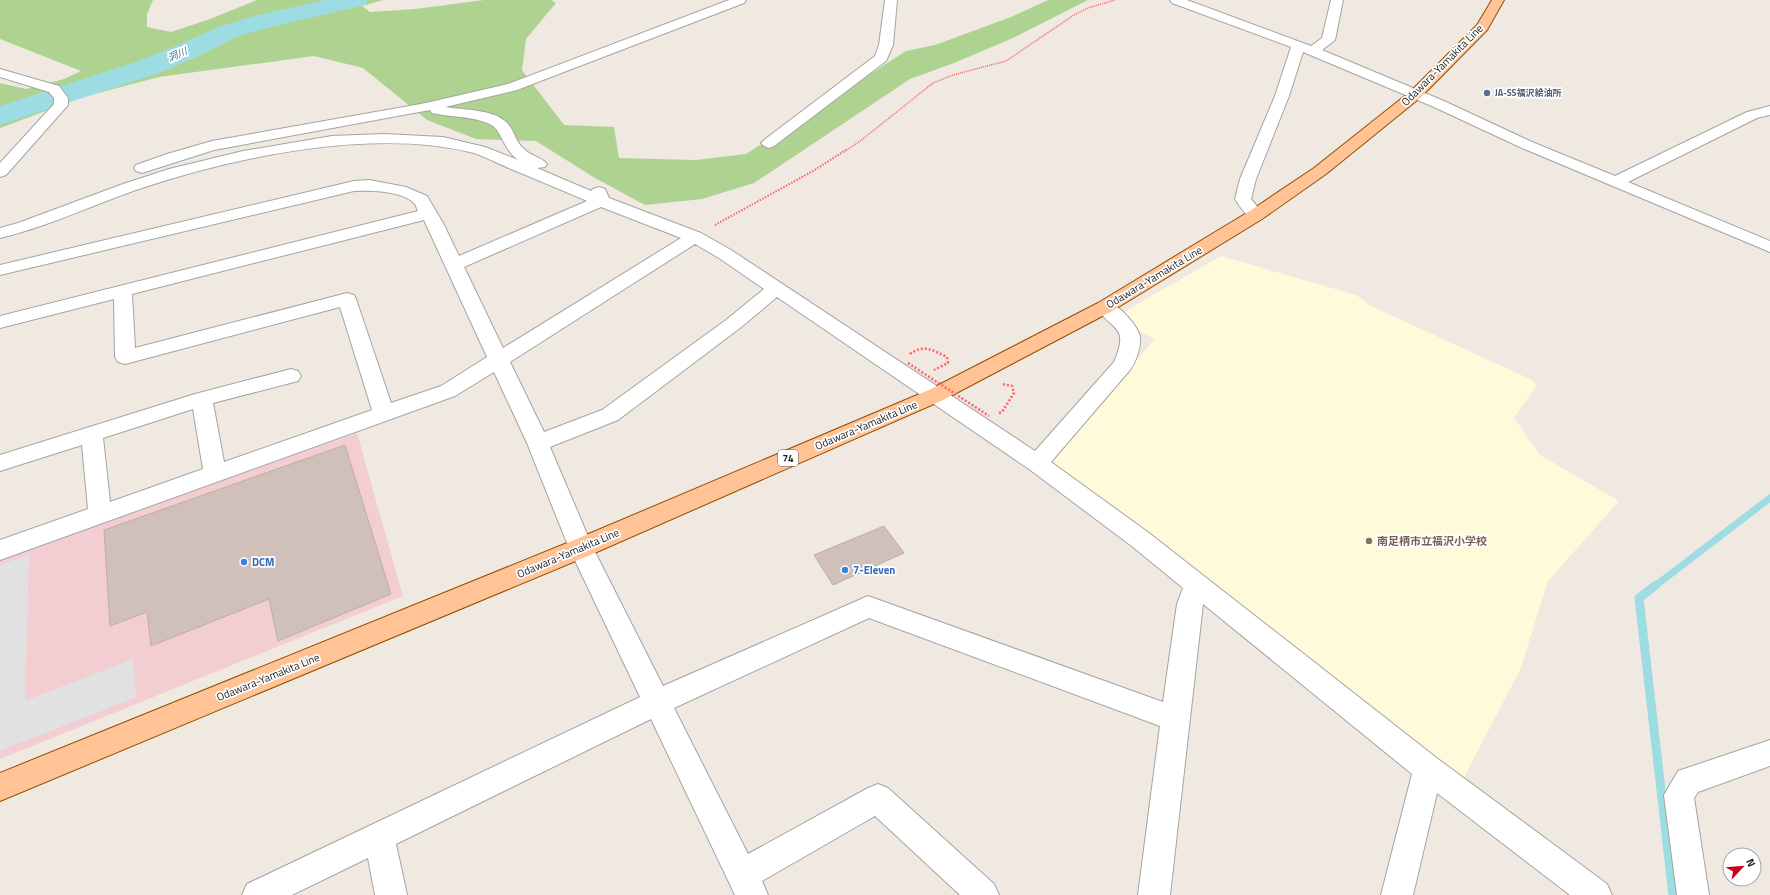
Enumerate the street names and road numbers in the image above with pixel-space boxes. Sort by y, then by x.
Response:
street label: Odawara-Yamakita Line [1398,20,1487,109]
street label: Odawara-Yamakita Line [1103,242,1206,312]
street label: Odawara-Yamakita Line [812,396,920,454]
road number: 74 [778,450,798,466]
street label: Odawara-Yamakita Line [514,524,622,582]
street label: Odawara-Yamakita Line [214,649,322,705]

